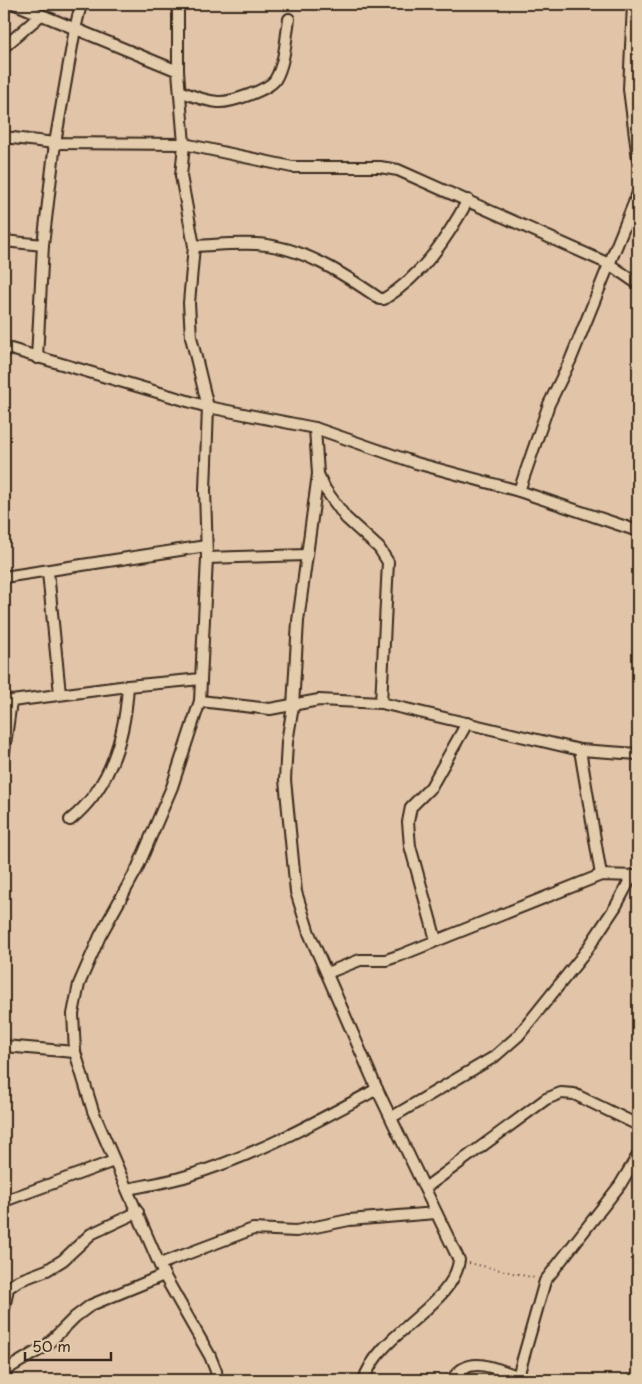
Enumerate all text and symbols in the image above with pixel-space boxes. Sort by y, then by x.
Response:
scale bar [25,1329,111,1361]
text: 50 m [32,1334,71,1357]

